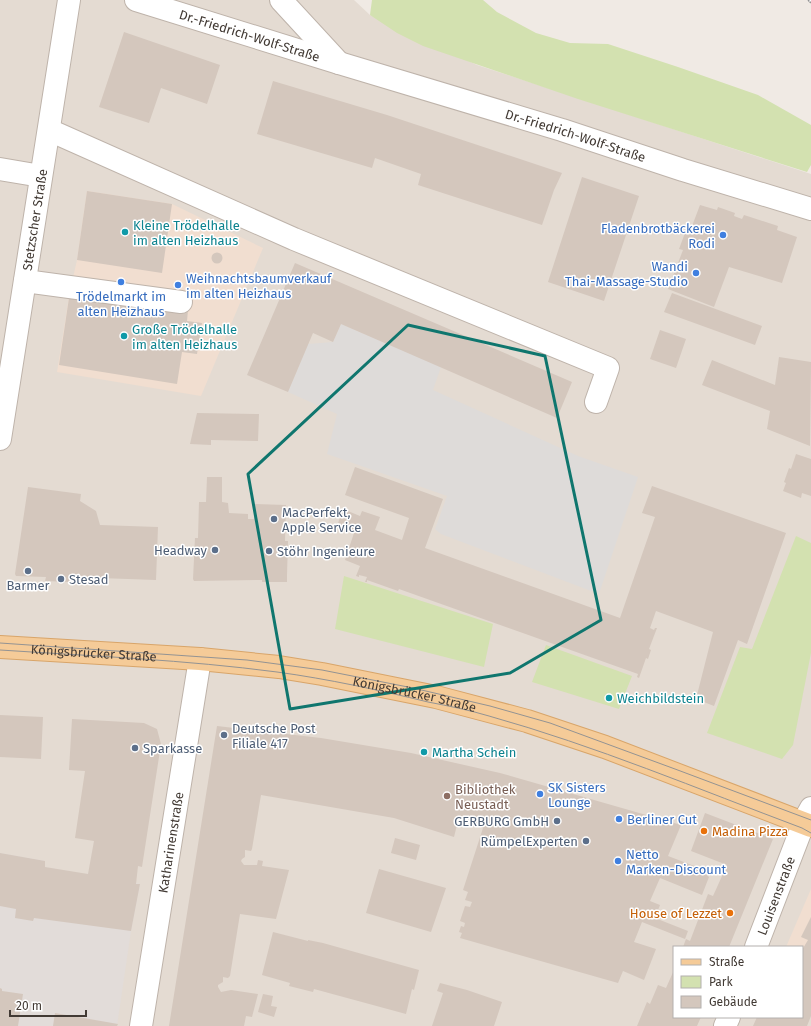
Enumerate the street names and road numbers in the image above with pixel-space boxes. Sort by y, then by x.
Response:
street label: Dr.-Friedrich-Wolf-Straße [177,6,322,64]
street label: Dr.-Friedrich-Wolf-Straße [504,106,648,165]
street label: Stetzscher Straße [19,168,50,272]
street label: Königsbrücker Straße [30,641,157,664]
street label: Königsbrücker Straße [352,673,478,715]
street label: Katharinenstraße [155,791,186,894]
street label: Louisenstraße [754,854,798,937]

